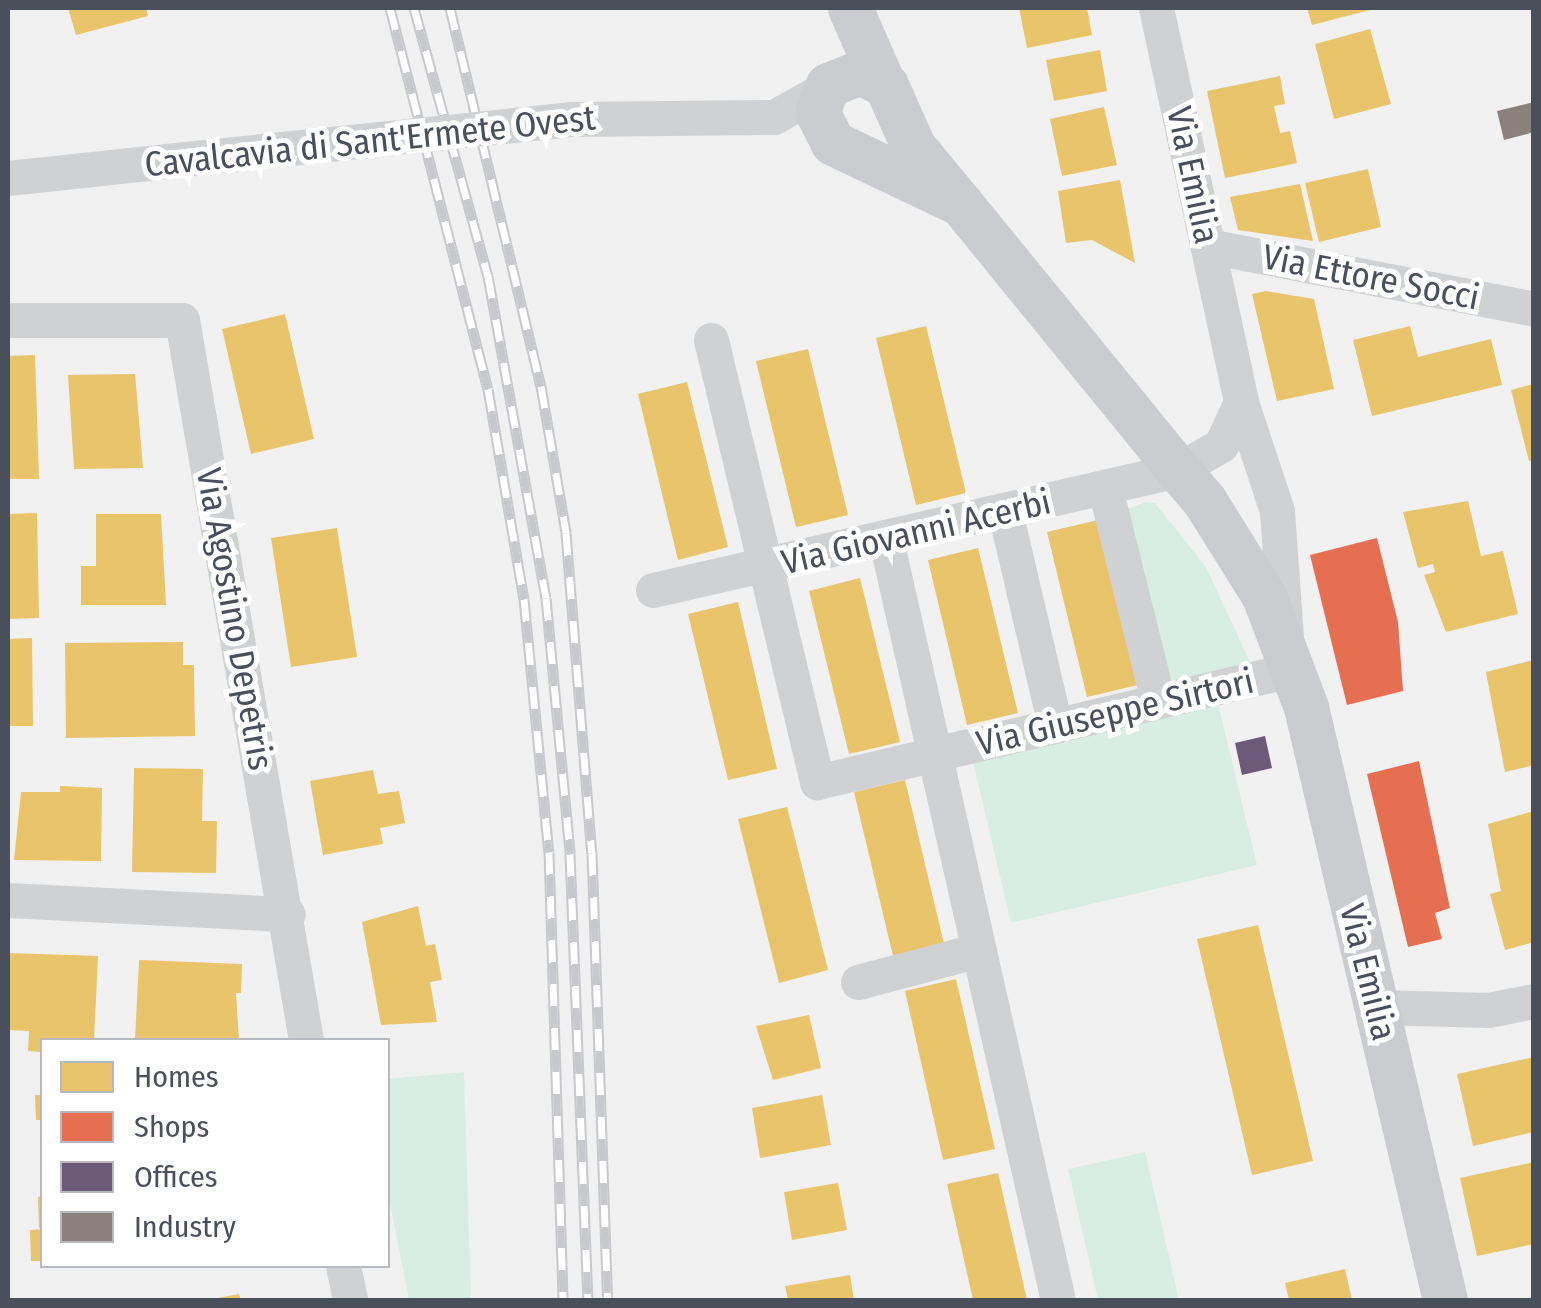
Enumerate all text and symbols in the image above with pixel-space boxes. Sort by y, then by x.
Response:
street label: Cavalcavia di Sant'Ermete Ovest [143,96,597,186]
street label: Via Emilia [1158,103,1228,247]
street label: Via Ettore Socci [1259,235,1483,319]
street label: Via Agostino Depetris [188,465,282,773]
street label: Via Giovanni Acerbi [777,481,1055,583]
street label: Via Giuseppe Sirtori [972,660,1258,764]
street label: Via Emilia [1331,899,1405,1045]
legend [40,1038,390,1268]
text: Homes [134,1059,219,1095]
text: Shops [134,1109,209,1145]
text: Offices [134,1159,218,1195]
text: Industry [134,1209,236,1245]

